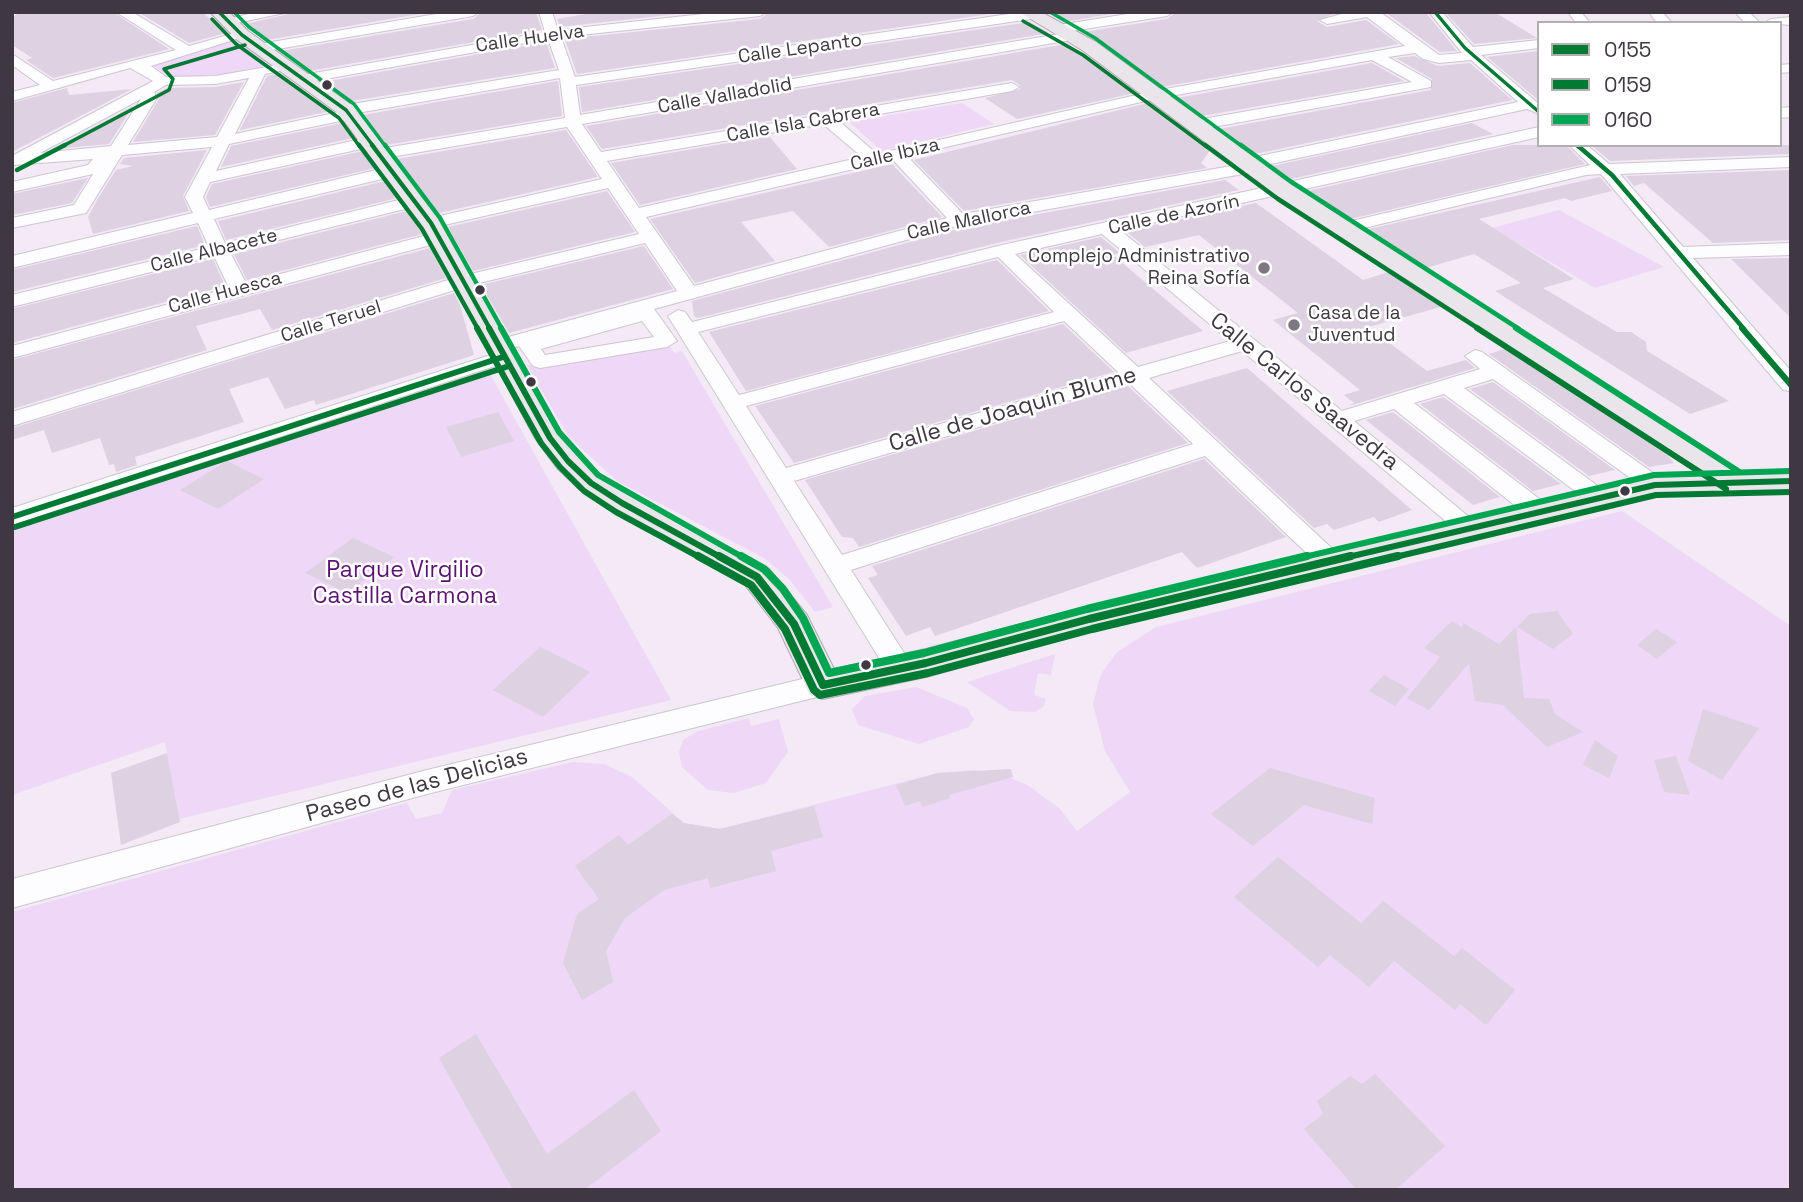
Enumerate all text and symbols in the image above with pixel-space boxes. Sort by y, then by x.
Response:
street label: Calle Huelva [474,20,586,58]
legend [1537,21,1782,147]
street label: Calle Lepanto [737,29,863,69]
text: 0155 [1604,36,1651,63]
text: 0159 [1604,71,1652,98]
street label: Calle Valladolid [656,73,794,119]
unlabelled marker [320,78,334,92]
street label: Calle Isla Cabrera [725,98,881,148]
text: 0160 [1604,106,1653,133]
street label: Calle Ibiza [848,134,942,176]
street label: Calle de Azorín [1106,190,1242,240]
street label: Calle Mallorca [905,197,1033,245]
street label: Calle Albacete [148,224,280,278]
place label: Complejo Administrativo Reina Sofía [1028,246,1250,290]
marker: Complejo Administrativo Reina Sofía [1256,260,1272,276]
street label: Calle Huesca [166,267,284,319]
unlabelled marker [473,283,487,297]
street label: Calle Teruel [278,296,384,348]
place label: Casa de la Juventud [1308,303,1401,347]
street label: Calle Carlos Saavedra [1204,307,1404,477]
marker: Casa de la Juventud [1286,317,1302,333]
street label: Calle de Joaquín Blume [886,361,1140,459]
unlabelled marker [524,375,538,389]
unlabelled marker [1618,484,1632,498]
park label: Parque Virgilio Castilla Carmona [313,557,497,611]
unlabelled marker [859,658,873,672]
street label: Paseo de las Delicias [303,743,531,829]

